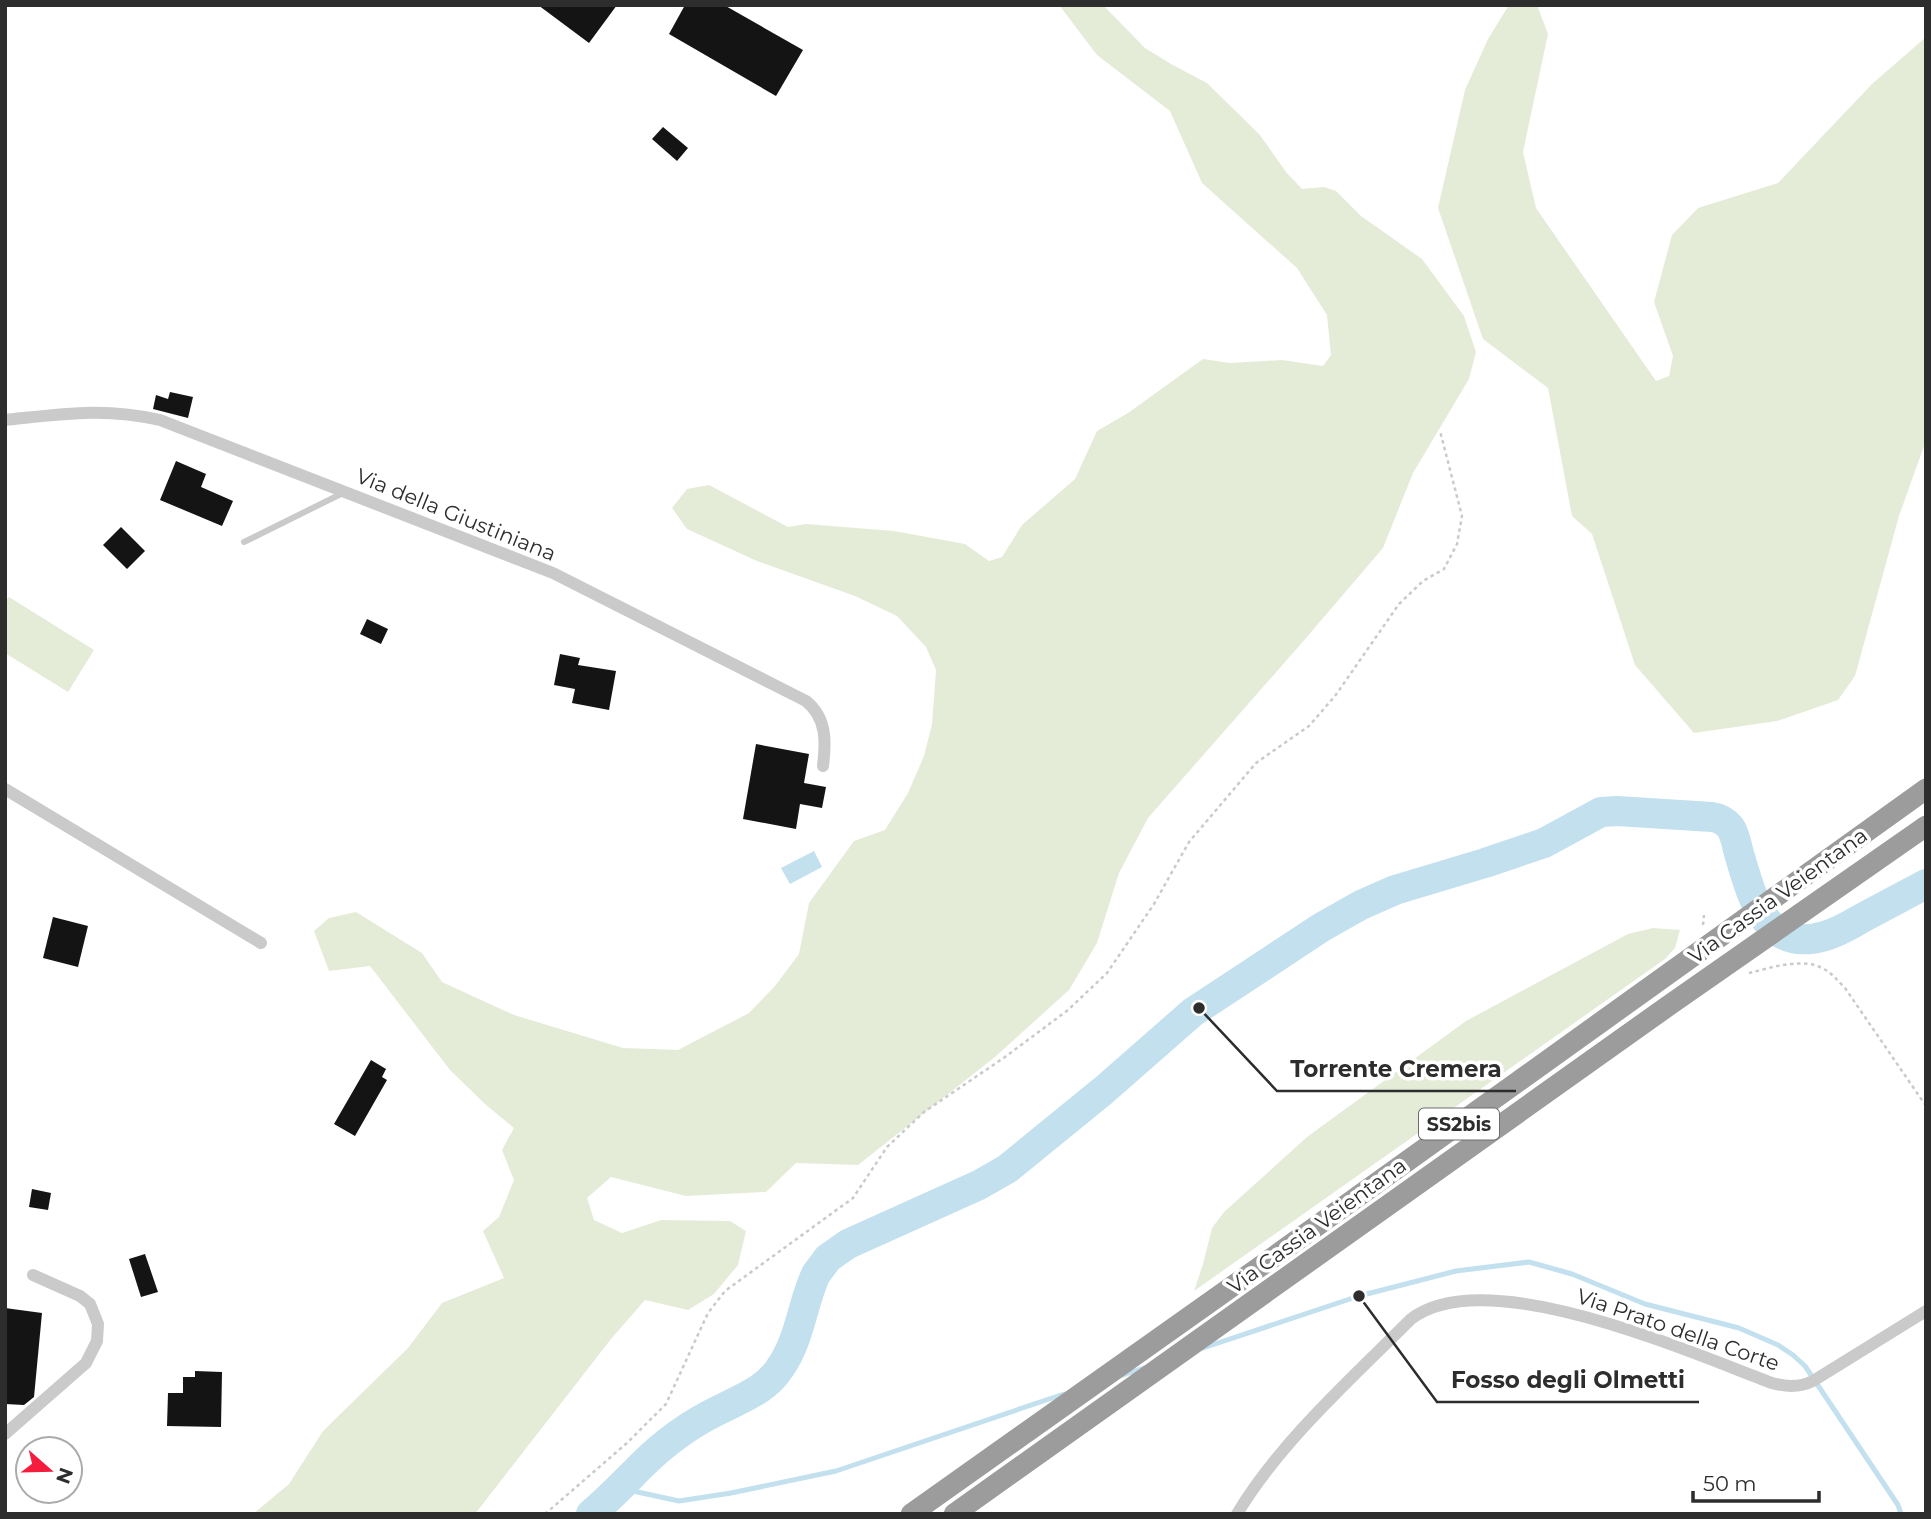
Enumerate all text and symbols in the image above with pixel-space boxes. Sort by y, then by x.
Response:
street label: Via della Giustiniana [353,463,560,566]
street label: Via Cassia Veientana [1683,822,1872,969]
callout: Torrente Cremera [1277,1047,1516,1091]
text: Torrente Cremera [1290,1055,1502,1083]
road number: SS2bis [1419,1108,1499,1140]
street label: Via Cassia Veientana [1222,1152,1411,1299]
street label: Via Prato della Corte [1574,1283,1783,1376]
callout: Fosso degli Olmetti [1437,1358,1699,1402]
text: Fosso degli Olmetti [1451,1366,1685,1394]
north arrow [14,1435,84,1505]
scale bar [1693,1460,1819,1504]
text: N [51,1464,78,1487]
text: 50 m [1703,1471,1757,1496]

